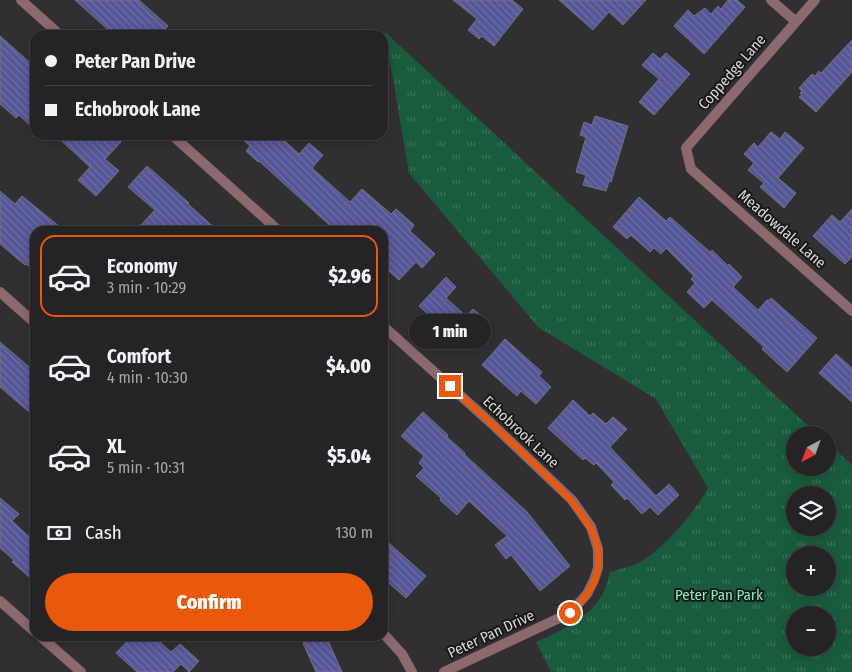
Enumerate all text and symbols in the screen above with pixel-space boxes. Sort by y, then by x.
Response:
street label: Coppedge Lane [695,31,769,113]
text: Peter Pan Drive [75,50,196,73]
text: Echobrook Lane [75,98,200,121]
street label: Meadowdale Lane [734,186,830,272]
icon: car [47,254,92,299]
text: Economy [107,255,177,278]
text: $2.96 [329,265,371,288]
text: 3 min · 10:29 [107,278,186,297]
callout: 1 min [409,314,491,348]
text: 1 min [433,322,467,341]
icon: car [47,344,92,389]
text: Comfort [107,345,171,368]
text: $4.00 [326,355,371,378]
text: 4 min · 10:30 [107,368,188,387]
route end [439,375,461,397]
street label: Echobrook Lane [479,392,563,472]
north arrow [786,426,836,476]
map controls [786,426,836,656]
icon: car [47,434,92,479]
text: XL [107,435,126,458]
text: $5.04 [327,445,371,468]
text: 5 min · 10:31 [107,458,185,477]
button: layers [786,486,836,536]
icon: cash [45,519,73,547]
text: Cash [85,521,122,544]
text: 130 m [335,523,373,542]
button: + [786,546,836,596]
button: Confirm [45,573,373,631]
park label: Peter Pan Park [675,586,763,604]
route start [559,602,581,624]
street label: Peter Pan Drive [445,606,537,662]
button: − [786,606,836,656]

